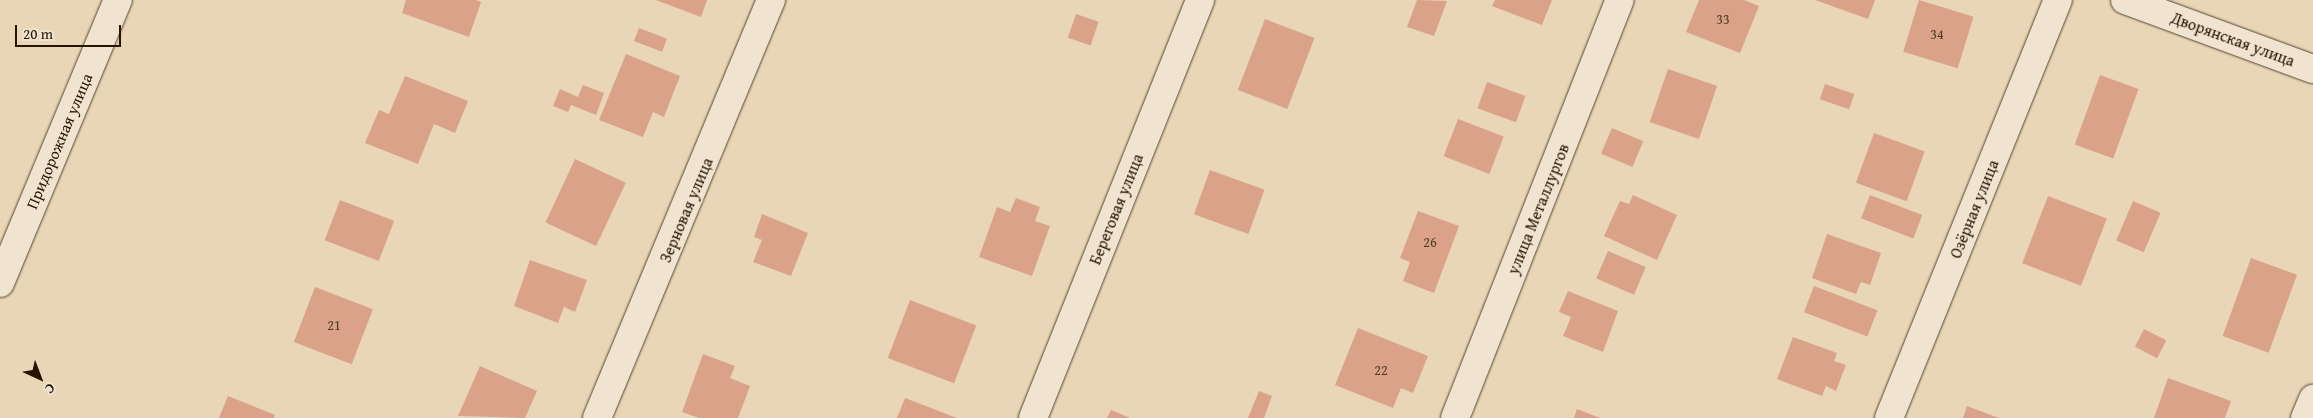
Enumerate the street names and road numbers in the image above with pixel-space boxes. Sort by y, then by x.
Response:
street label: Дворянская улица [2169,8,2297,70]
street label: Придорожная улица [22,70,96,212]
street label: улица Металлургов [1503,141,1573,277]
street label: Береговая улица [1085,151,1147,267]
street label: Зерновая улица [655,155,717,265]
street label: Озёрная улица [1946,157,2002,261]

